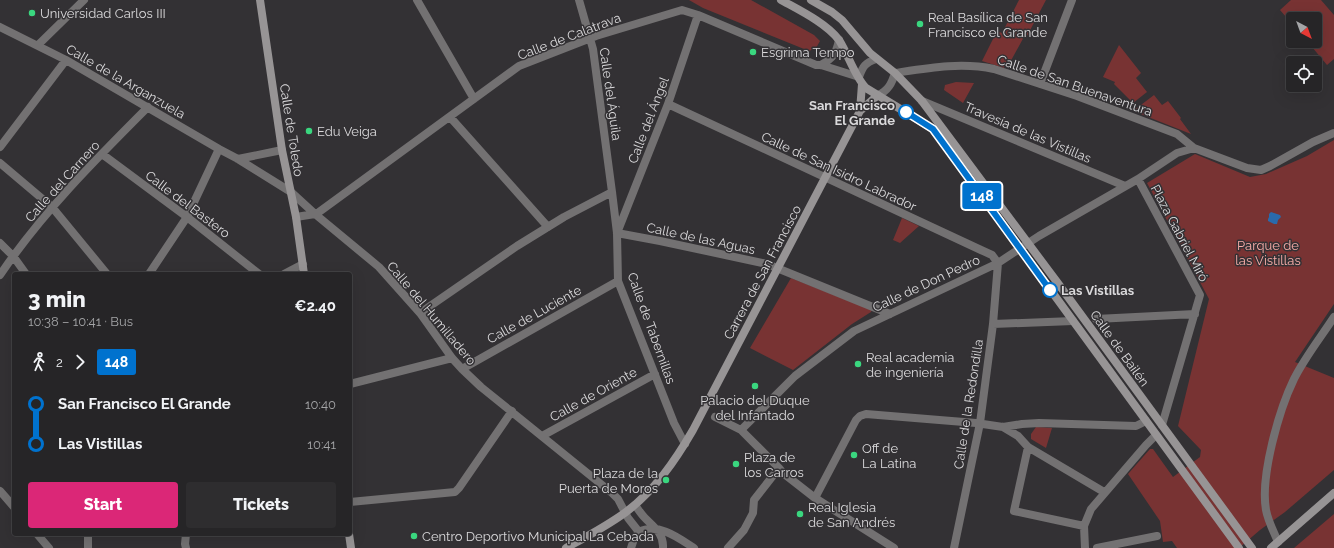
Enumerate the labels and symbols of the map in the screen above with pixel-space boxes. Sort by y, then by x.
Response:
place label: Universidad Carlos III [40,6,166,21]
marker: Universidad Carlos III [27,8,37,18]
street label: Calle de Calatrava [515,10,623,63]
place label: Real Basílica de San Francisco el Grande [928,10,1048,40]
north arrow [1286,12,1322,48]
marker: Real Basílica de San Francisco el Grande [915,19,925,29]
street label: Calle de la Arganzuela [64,41,188,122]
place label: Esgrima Tempo [761,45,855,60]
street label: Calle del Águila [597,47,624,141]
marker: Esgrima Tempo [748,47,758,57]
street label: Calle de San Buenaventura [995,52,1154,119]
street label: Calle del Ángel [625,74,672,166]
street label: Calle de Toledo [277,83,306,178]
place label: San Francisco El Grande [809,98,895,128]
street label: Travesía de las Vistillas [962,99,1094,166]
marker: San Francisco El Grande [898,104,914,120]
place label: Edu Veiga [317,124,377,139]
marker: Edu Veiga [304,126,314,136]
street label: Calle de San Isidro Labrador [759,129,919,214]
street label: Calle del Carnero [22,137,103,225]
street label: Calle del Bastero [142,168,233,241]
street label: Plaza Gabriel Miró [1148,182,1212,285]
line badge: 148 [959,183,1005,209]
street label: Carrera de San Francisco [721,202,804,342]
street label: Calle de las Aguas [645,220,757,257]
park label: Parque de las Vistillas [1235,238,1301,268]
street label: Calle de Don Pedro [870,252,983,315]
street label: Calle del Humilladero [384,259,479,368]
street label: Calle de Tabernillas [624,270,679,386]
street label: Calle de Luciente [485,282,584,347]
marker: Las Vistillas [1042,282,1058,298]
place label: Las Vistillas [1061,283,1135,298]
street label: Calle de Bailén [1087,307,1152,389]
street label: Calle de la Redondilla [951,338,986,470]
place label: Real academia de ingeniería [866,350,954,380]
marker: Real academia de ingeniería [853,359,863,369]
street label: Calle de Oriente [547,364,640,425]
marker: Palacio del Duque del Infantado [750,381,760,391]
place label: Palacio del Duque del Infantado [700,393,810,423]
place label: Off de La Latina [862,441,916,471]
place label: Plaza de los Carros [744,450,804,480]
marker: Off de La Latina [849,450,859,460]
marker: Plaza de los Carros [731,459,741,469]
place label: Plaza de la Puerta de Moros [559,466,658,496]
marker: Plaza de la Puerta de Moros [661,475,671,485]
place label: Real Iglesia de San Andrés [808,500,895,530]
marker: Real Iglesia de San Andrés [795,509,805,519]
place label: Centro Deportivo Municipal La Cebada [422,529,654,544]
marker: Centro Deportivo Municipal La Cebada [409,531,419,541]

